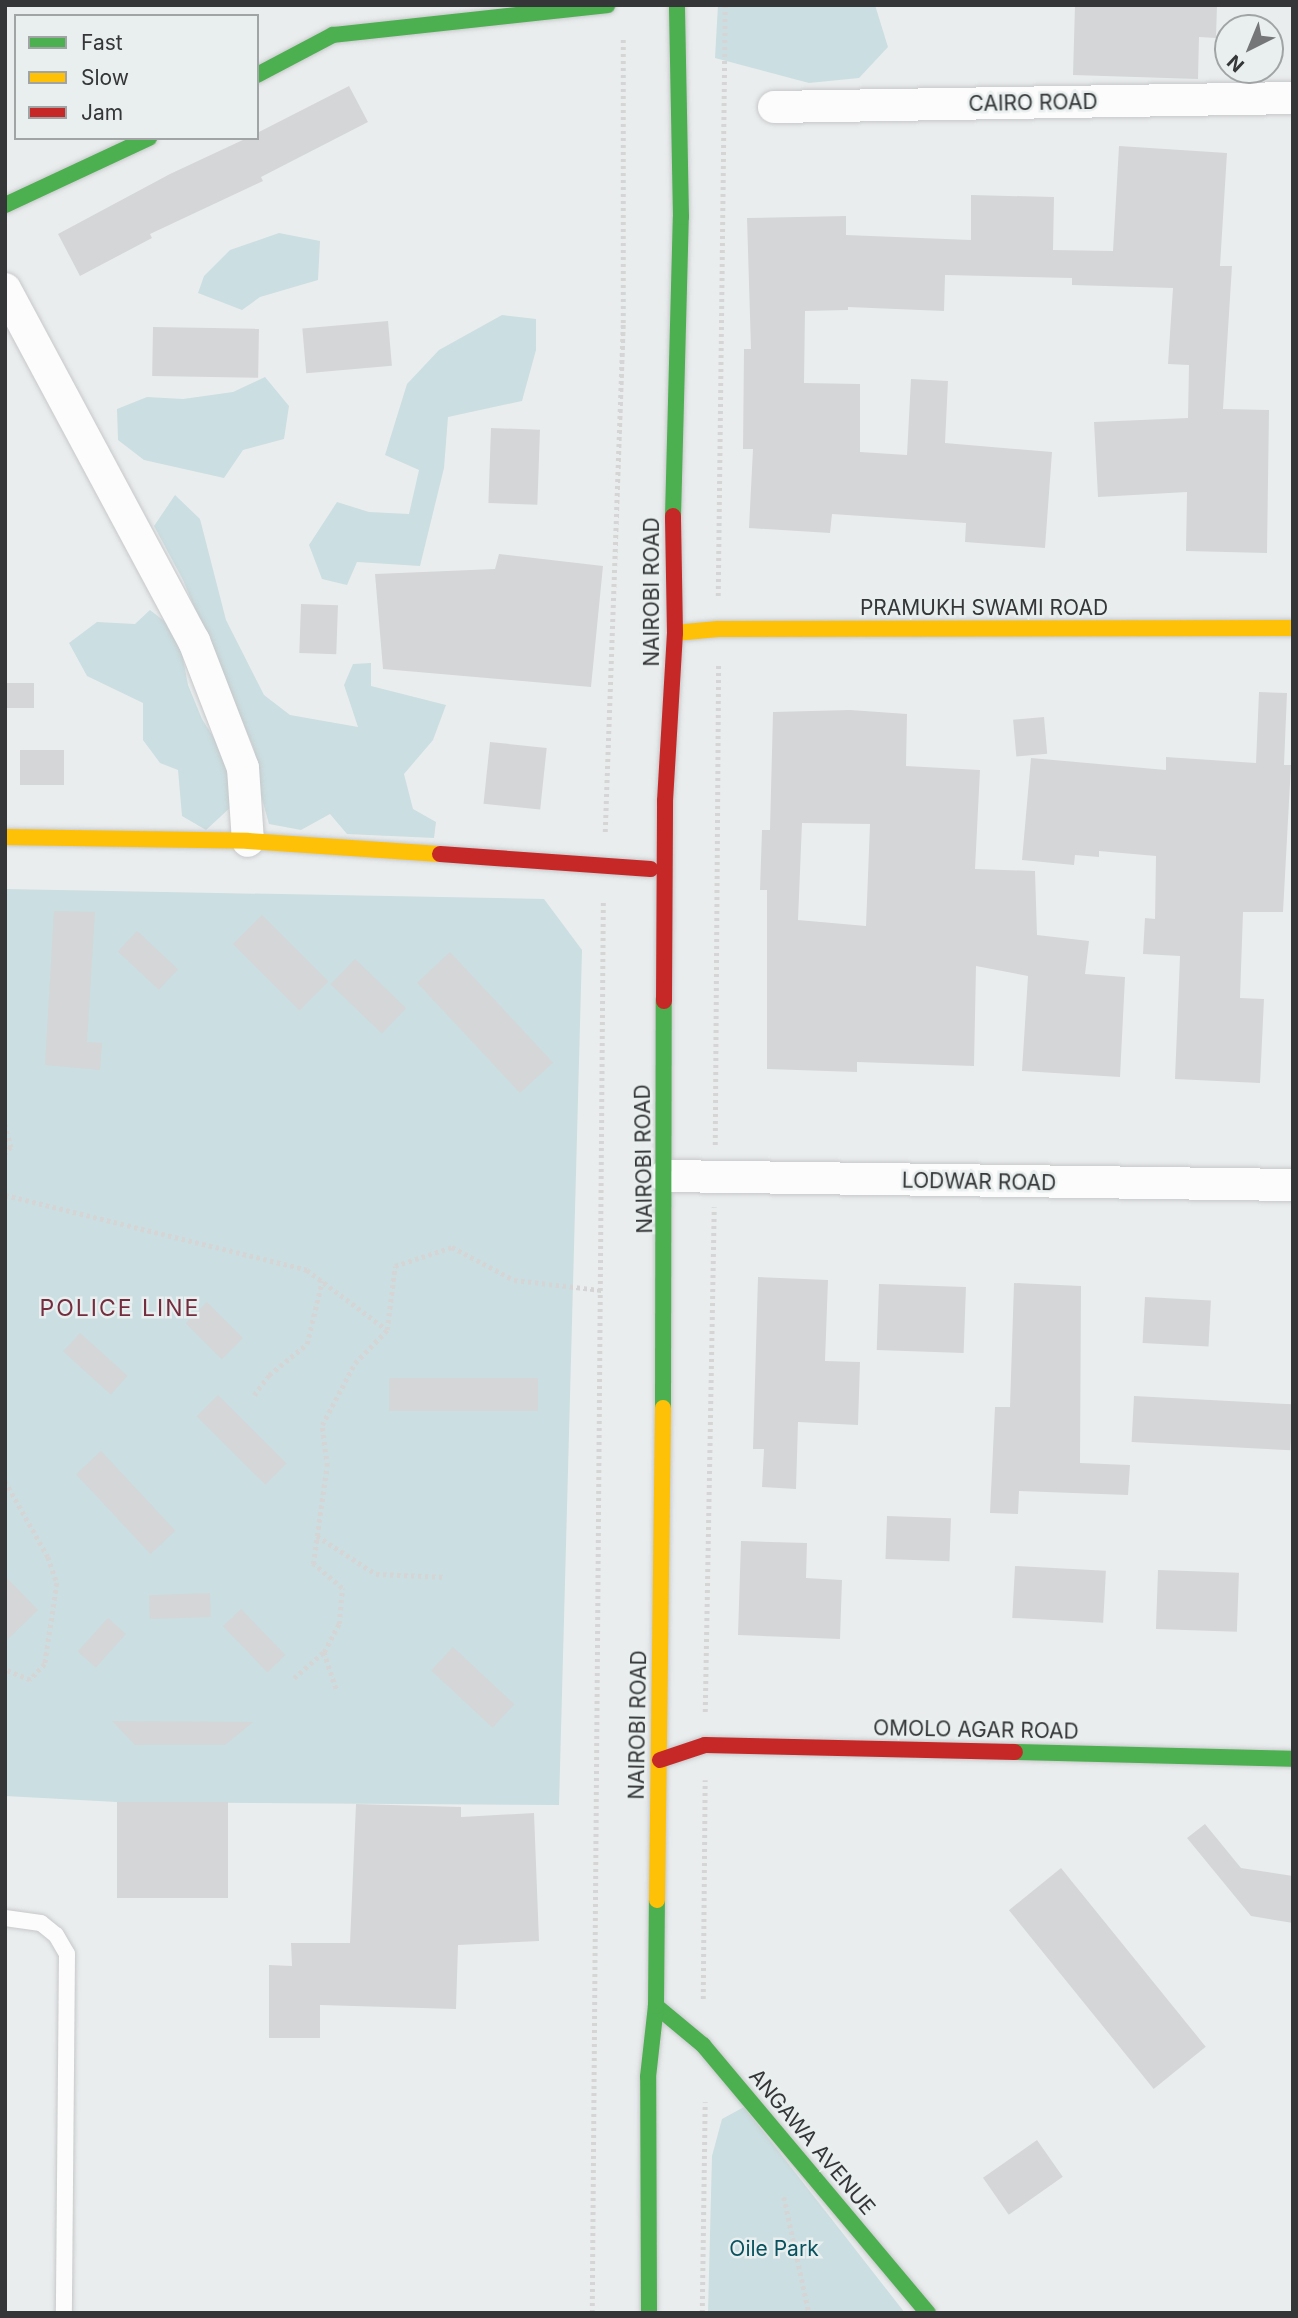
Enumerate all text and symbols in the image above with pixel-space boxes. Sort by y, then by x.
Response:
legend [14,14,259,140]
north arrow [1214,14,1284,84]
text: Fast [81,30,123,55]
text: N [1223,50,1249,77]
text: Slow [81,65,129,90]
street label: CAIRO ROAD [968,89,1098,117]
text: Jam [81,100,123,125]
street label: NAIROBI ROAD [639,517,665,667]
street label: PRAMUKH SWAMI ROAD [860,595,1108,621]
street label: NAIROBI ROAD [630,1084,658,1234]
street label: LODWAR ROAD [902,1168,1056,1196]
district label: POLICE LINE [41,1294,199,1322]
street label: NAIROBI ROAD [624,1650,652,1800]
street label: OMOLO AGAR ROAD [873,1716,1079,1744]
street label: ANGAWA AVENUE [744,2064,880,2220]
park label: Oile Park [729,2236,819,2262]

